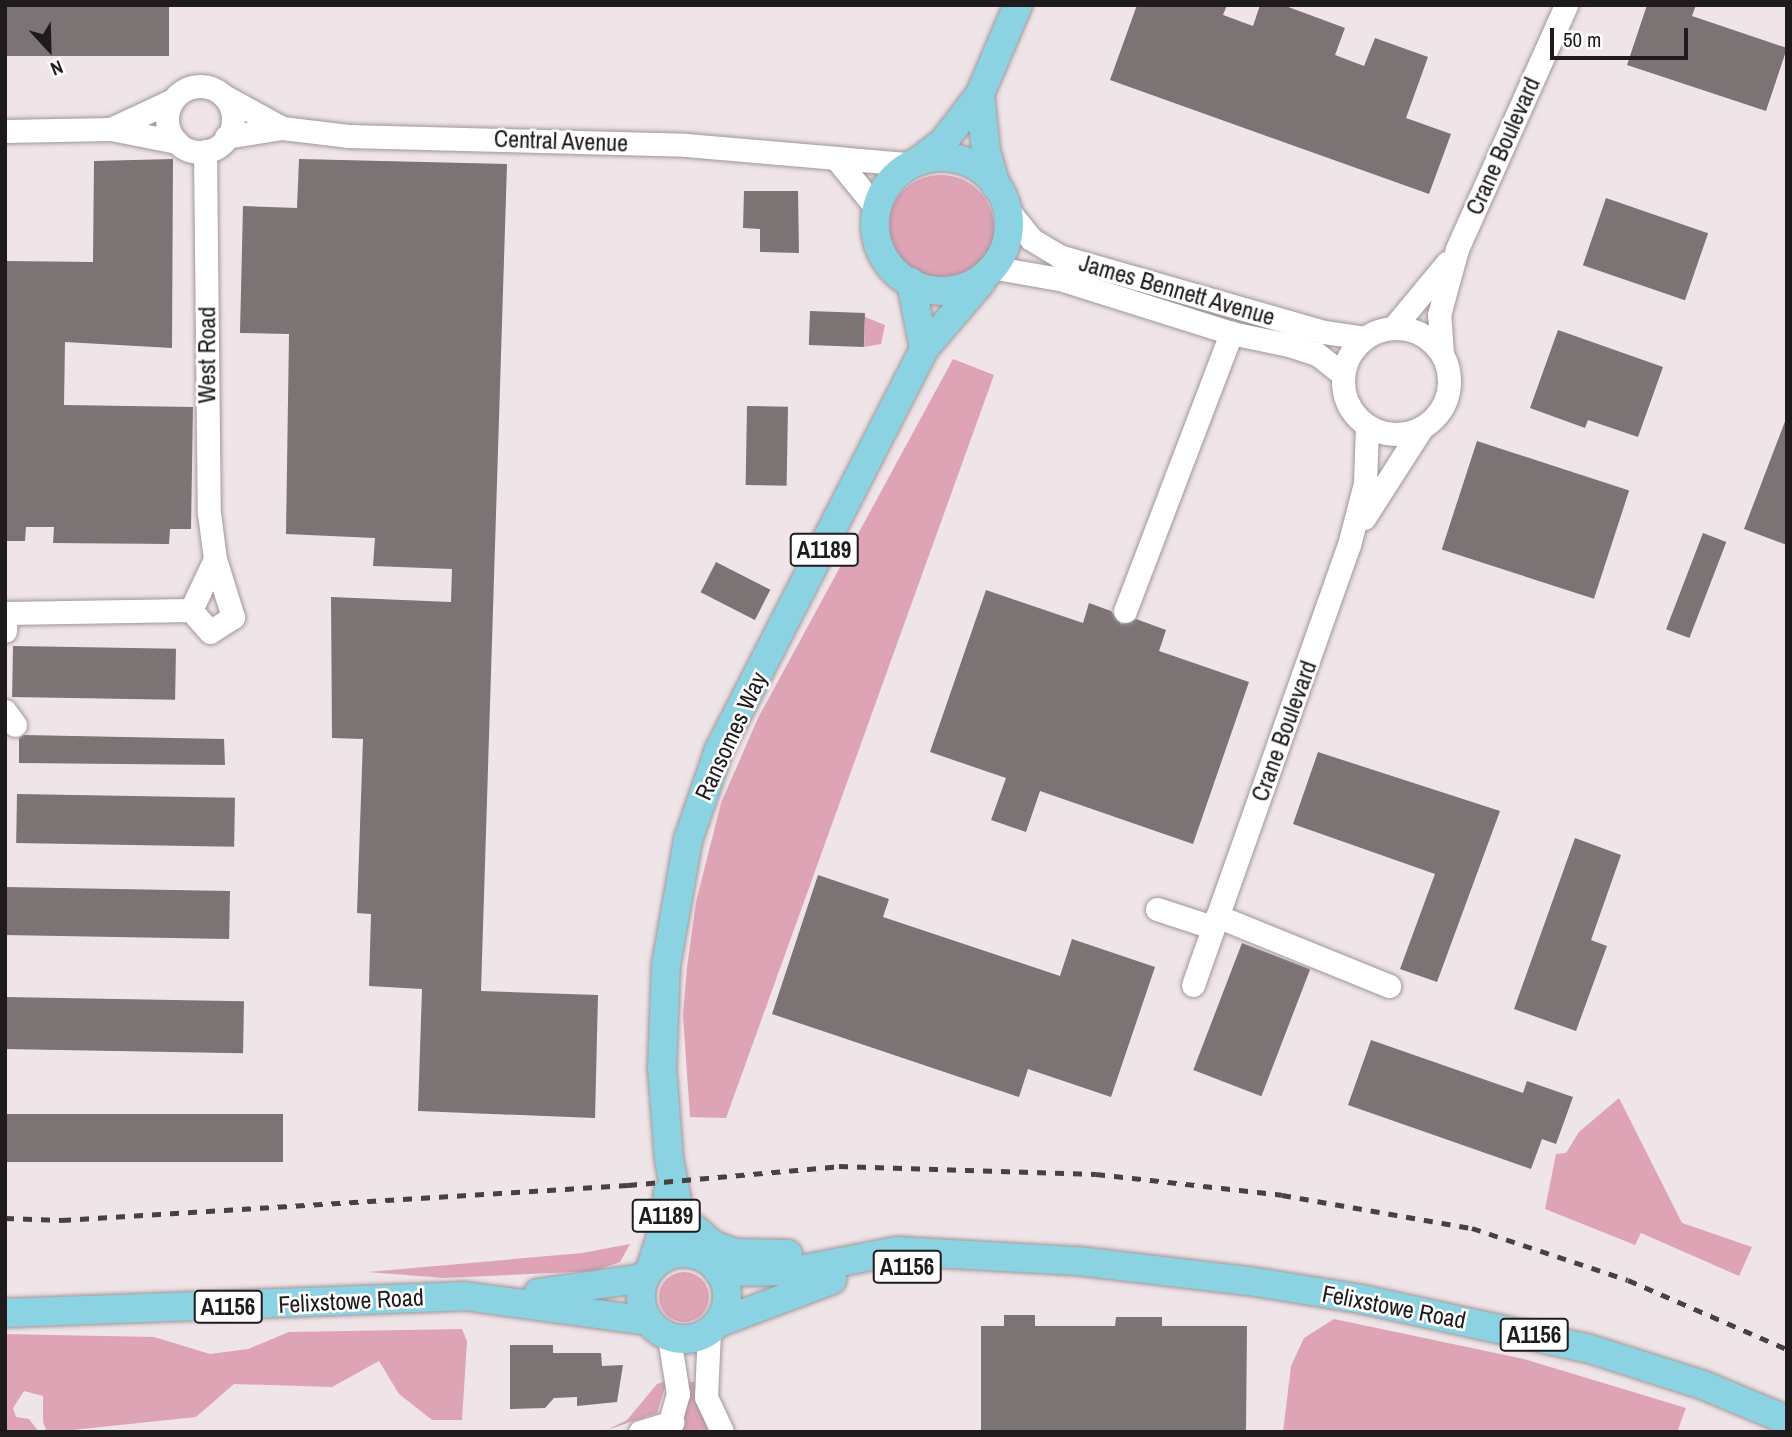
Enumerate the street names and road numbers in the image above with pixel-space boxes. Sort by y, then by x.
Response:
street label: Crane Boulevard [1460,73,1546,219]
street label: Central Avenue [493,124,629,158]
street label: James Bennett Avenue [1075,248,1279,332]
street label: West Road [193,306,221,404]
road number: A1189 [789,530,859,570]
street label: Crane Boulevard [1245,657,1323,805]
street label: Ransomes Way [689,667,773,805]
road number: A1189 [631,1196,701,1236]
road number: A1156 [872,1248,942,1286]
street label: Felixstowe Road [1320,1279,1468,1335]
street label: Felixstowe Road [278,1283,424,1319]
road number: A1156 [193,1288,263,1326]
road number: A1156 [1499,1316,1569,1354]

